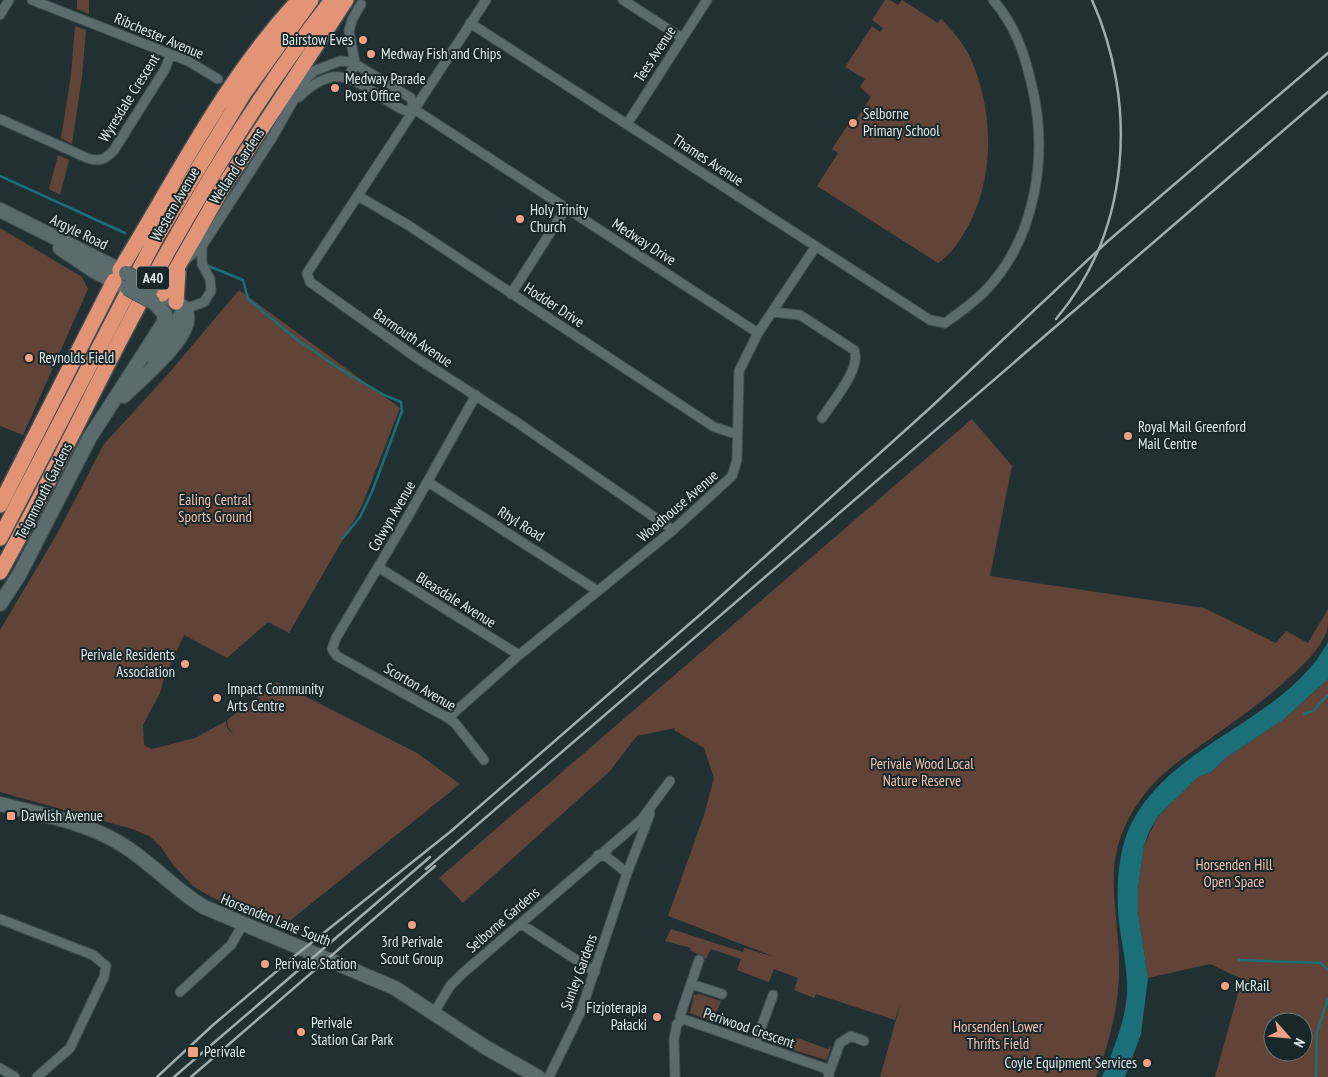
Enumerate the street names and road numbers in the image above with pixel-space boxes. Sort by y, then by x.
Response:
street label: Ribchester Avenue [112,8,207,63]
street label: Tees Avenue [629,22,680,85]
street label: Wyresdale Crescent [94,50,163,145]
street label: Welland Gardens [205,124,268,207]
street label: Thames Avenue [669,130,747,190]
street label: Western Avenue [146,163,203,244]
street label: Argyle Road [47,209,111,254]
street label: Medway Drive [609,214,680,269]
road number: A40 [137,266,169,290]
street label: Hodder Drive [520,278,588,331]
street label: Barmouth Avenue [370,304,456,371]
street label: Teignmouth Gardens [11,439,76,542]
street label: Woodhouse Avenue [633,465,722,546]
street label: Colwyn Avenue [364,477,419,554]
street label: Rhyl Road [494,502,548,545]
street label: Bleasdale Avenue [413,567,500,632]
street label: Scorton Avenue [381,658,460,715]
street label: Selborne Gardens [462,883,543,957]
street label: Horsenden Lane South [218,889,334,950]
street label: Sunley Gardens [556,931,601,1012]
street label: Periwood Crescent [701,1003,797,1052]

